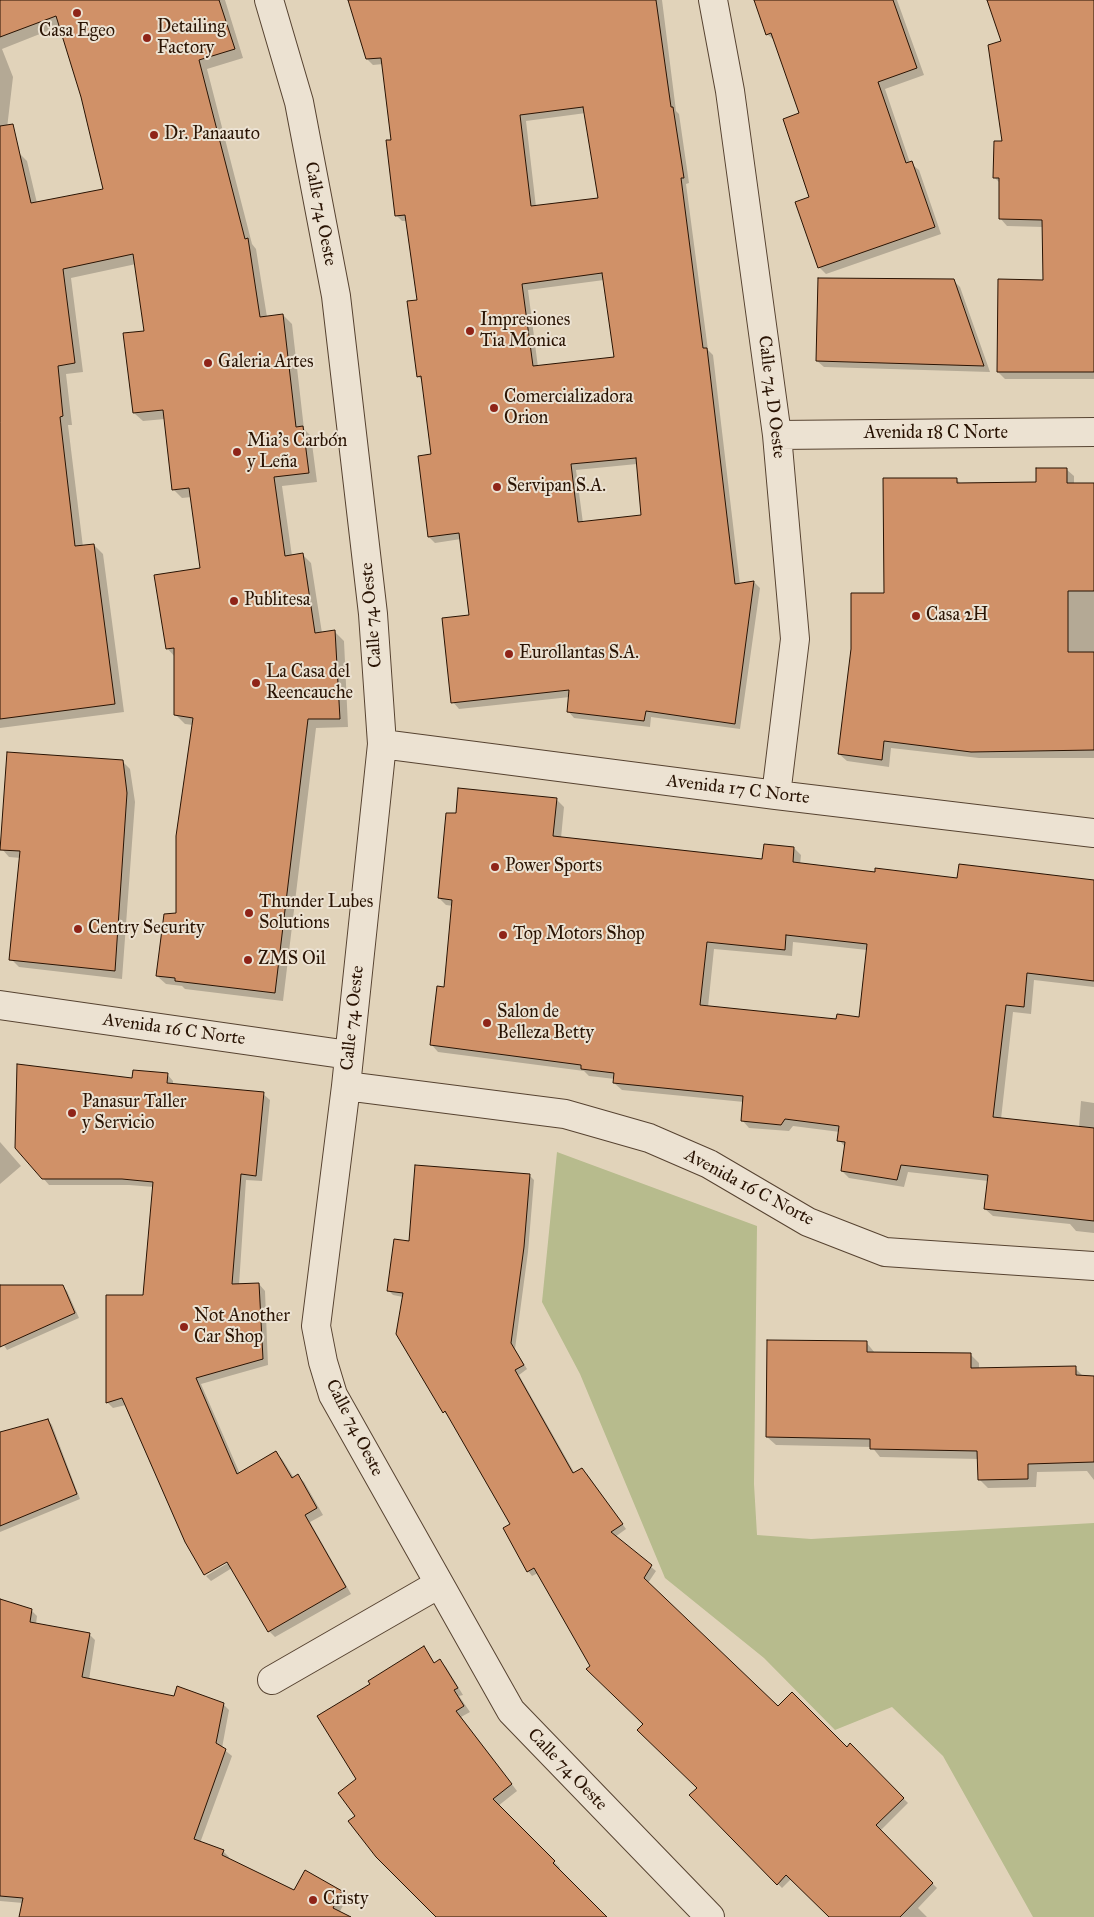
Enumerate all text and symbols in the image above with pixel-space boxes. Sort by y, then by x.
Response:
marker: Casa Egeo [71,7,83,19]
place label: Detailing Factory [157,17,226,59]
place label: Casa Egeo [39,21,115,43]
marker: Detailing Factory [141,32,153,44]
place label: Dr. Panaauto [164,124,260,146]
marker: Dr. Panaauto [148,129,160,141]
street label: Calle 74 Oeste [299,160,341,268]
place label: Impresiones Tia Monica [480,310,570,352]
marker: Impresiones Tia Monica [464,325,476,337]
street label: Calle 74 D Oeste [753,334,789,460]
place label: Galeria Artes [218,352,314,374]
marker: Galeria Artes [202,357,214,369]
place label: Comercializadora Orion [504,387,633,429]
marker: Comercializadora Orion [488,402,500,414]
street label: Avenida 18 C Norte [864,423,1008,445]
place label: Mia's Carbón y Leña [247,431,347,474]
marker: Mia's Carbón y Leña [231,446,243,458]
place label: Servipan S.A. [507,476,606,498]
marker: Servipan S.A. [491,481,503,493]
street label: Calle 74 Oeste [357,561,387,669]
place label: Publitesa [244,590,310,612]
marker: Publitesa [228,595,240,607]
place label: Casa 2H [926,605,988,627]
marker: Casa 2H [910,610,922,622]
place label: Eurollantas S.A. [519,643,639,665]
marker: Eurollantas S.A. [503,648,515,660]
place label: La Casa del Reencauche [266,662,353,704]
marker: La Casa del Reencauche [250,677,262,689]
street label: Avenida 17 C Norte [665,771,811,809]
place label: Power Sports [505,856,602,878]
marker: Power Sports [489,861,501,873]
place label: Thunder Lubes Solutions [259,892,373,934]
marker: Thunder Lubes Solutions [243,907,255,919]
place label: Centry Security [88,918,204,940]
marker: Centry Security [72,923,84,935]
place label: Top Motors Shop [513,924,645,946]
marker: Top Motors Shop [497,929,509,941]
place label: ZMS Oil [258,949,326,971]
marker: ZMS Oil [242,954,254,966]
street label: Calle 74 Oeste [337,964,369,1072]
place label: Salon de Belleza Betty [497,1002,594,1044]
street label: Avenida 16 C Norte [101,1009,247,1051]
marker: Salon de Belleza Betty [481,1017,493,1029]
place label: Panasur Taller y Servicio [82,1092,186,1134]
marker: Panasur Taller y Servicio [66,1107,78,1119]
street label: Avenida 16 C Norte [681,1145,817,1231]
place label: Not Another Car Shop [194,1306,290,1348]
marker: Not Another Car Shop [178,1321,190,1333]
street label: Calle 74 Oeste [320,1376,388,1480]
street label: Calle 74 Oeste [523,1724,611,1816]
place label: Cristy [323,1889,368,1911]
marker: Cristy [307,1894,319,1906]

